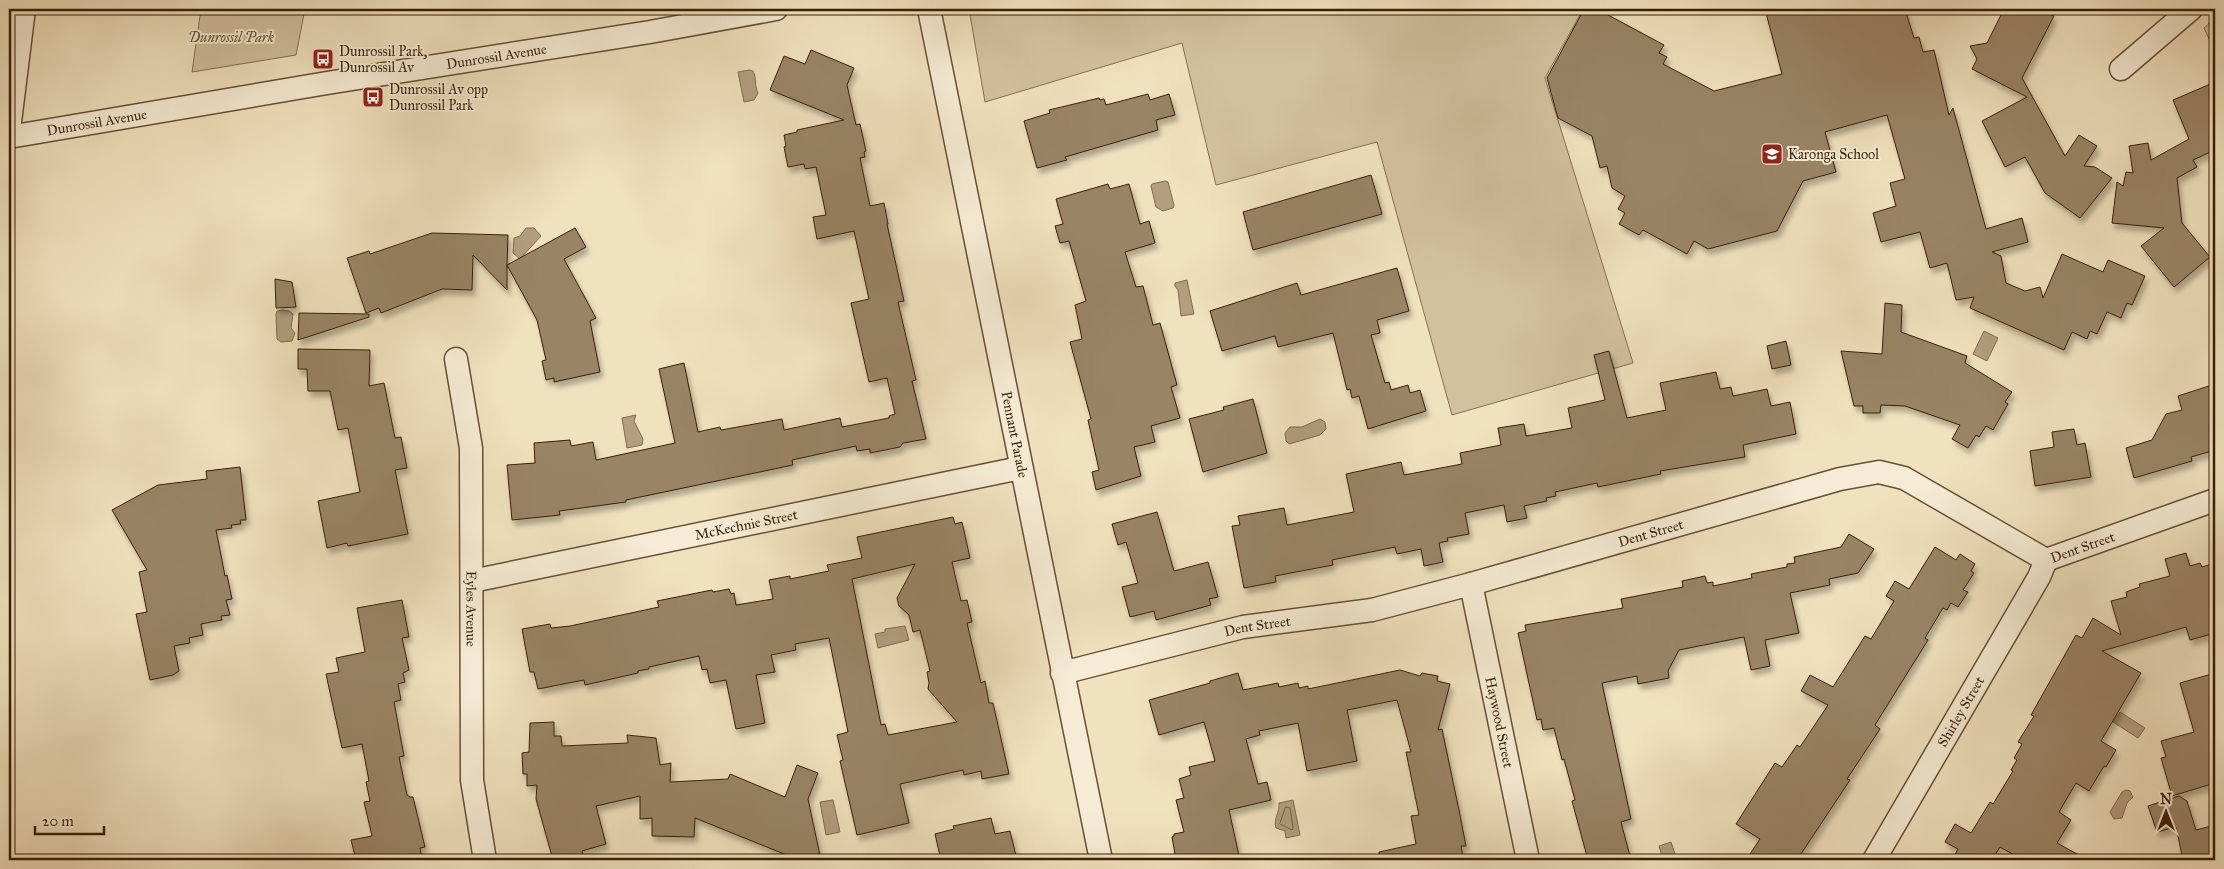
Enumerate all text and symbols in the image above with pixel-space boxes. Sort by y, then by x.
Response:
park label: Dunrossil Park [188,29,275,46]
street label: Dunrossil Avenue [445,40,548,73]
place label: Dunrossil Park, Dunrossil Av [339,43,428,76]
bus stop icon: Dunrossil Park, Dunrossil Av [311,47,335,71]
place label: Dunrossil Av opp Dunrossil Park [389,81,488,114]
bus stop icon: Dunrossil Av opp Dunrossil Park [361,85,385,109]
street label: Dunrossil Avenue [45,105,148,139]
school or university icon: Karonga School [1760,142,1784,166]
place label: Karonga School [1788,146,1879,163]
street label: Pennant Parade [998,390,1032,479]
street label: McKechnie Street [693,506,799,543]
street label: Dent Street [1616,515,1685,550]
street label: Dent Street [2048,528,2117,566]
street label: Eyles Avenue [463,571,480,647]
street label: Dent Street [1222,612,1292,640]
street label: Shirley Street [1933,673,1988,750]
street label: Haywood Street [1482,675,1517,769]
north arrow [2142,786,2192,836]
text: N [2160,791,2172,808]
scale bar [35,804,104,836]
text: 20 m [42,812,74,830]

